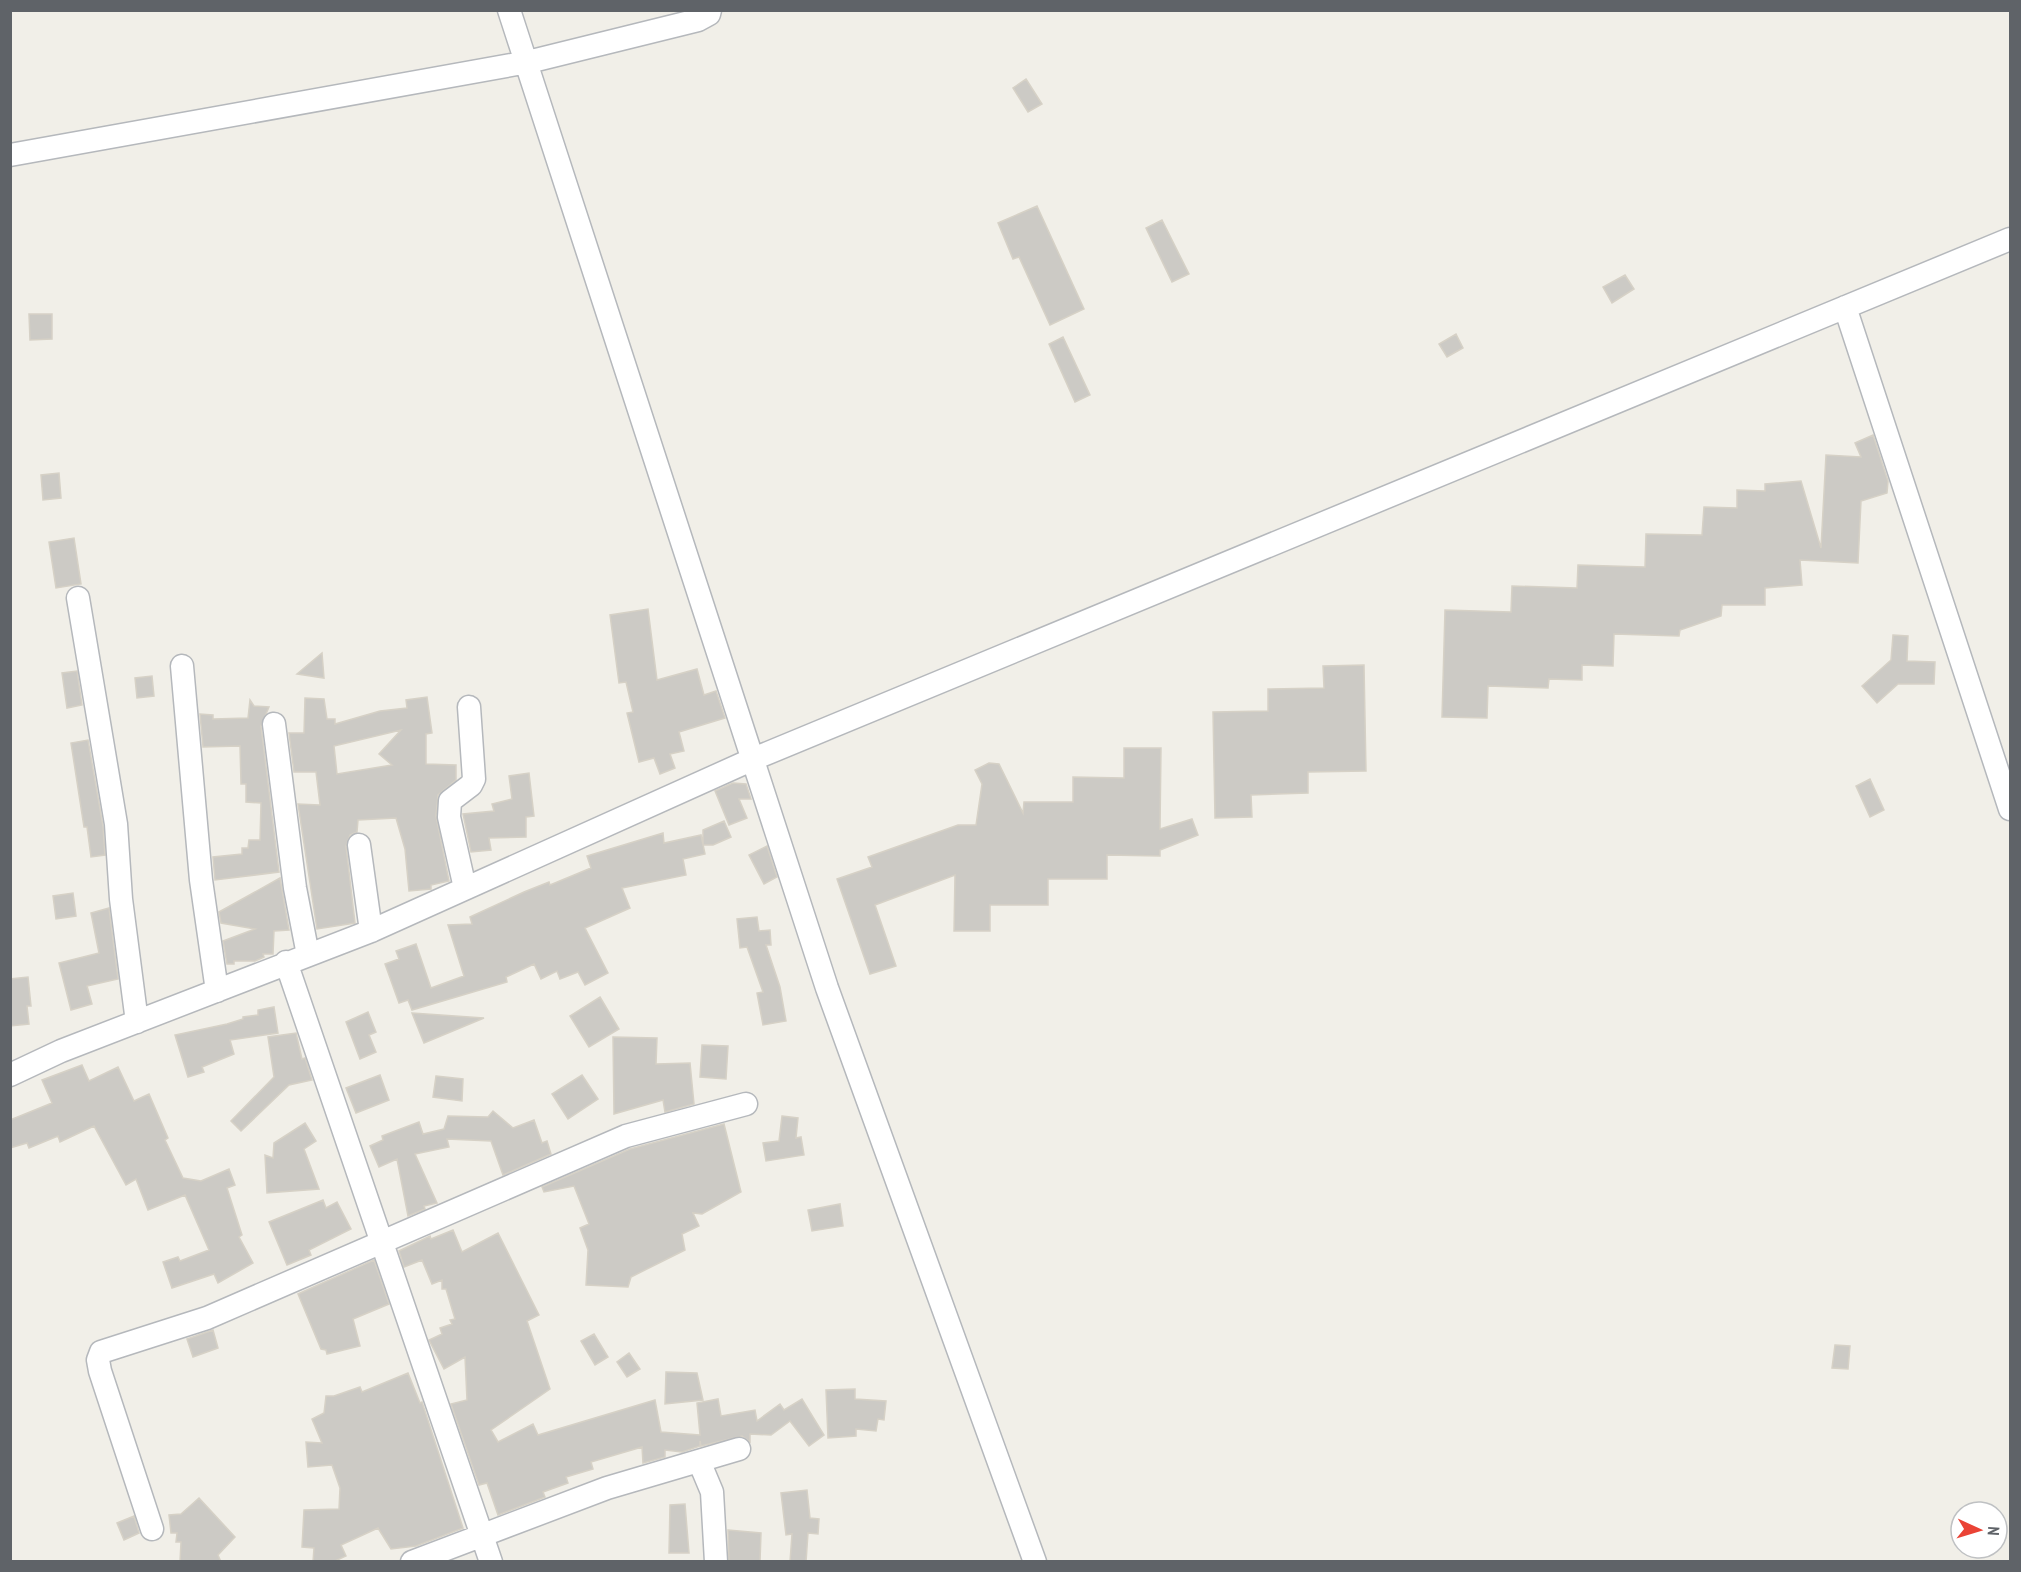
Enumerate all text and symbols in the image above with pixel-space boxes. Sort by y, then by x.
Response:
north arrow [1949,1500,2009,1560]
text: N [1984,1526,2004,1536]

